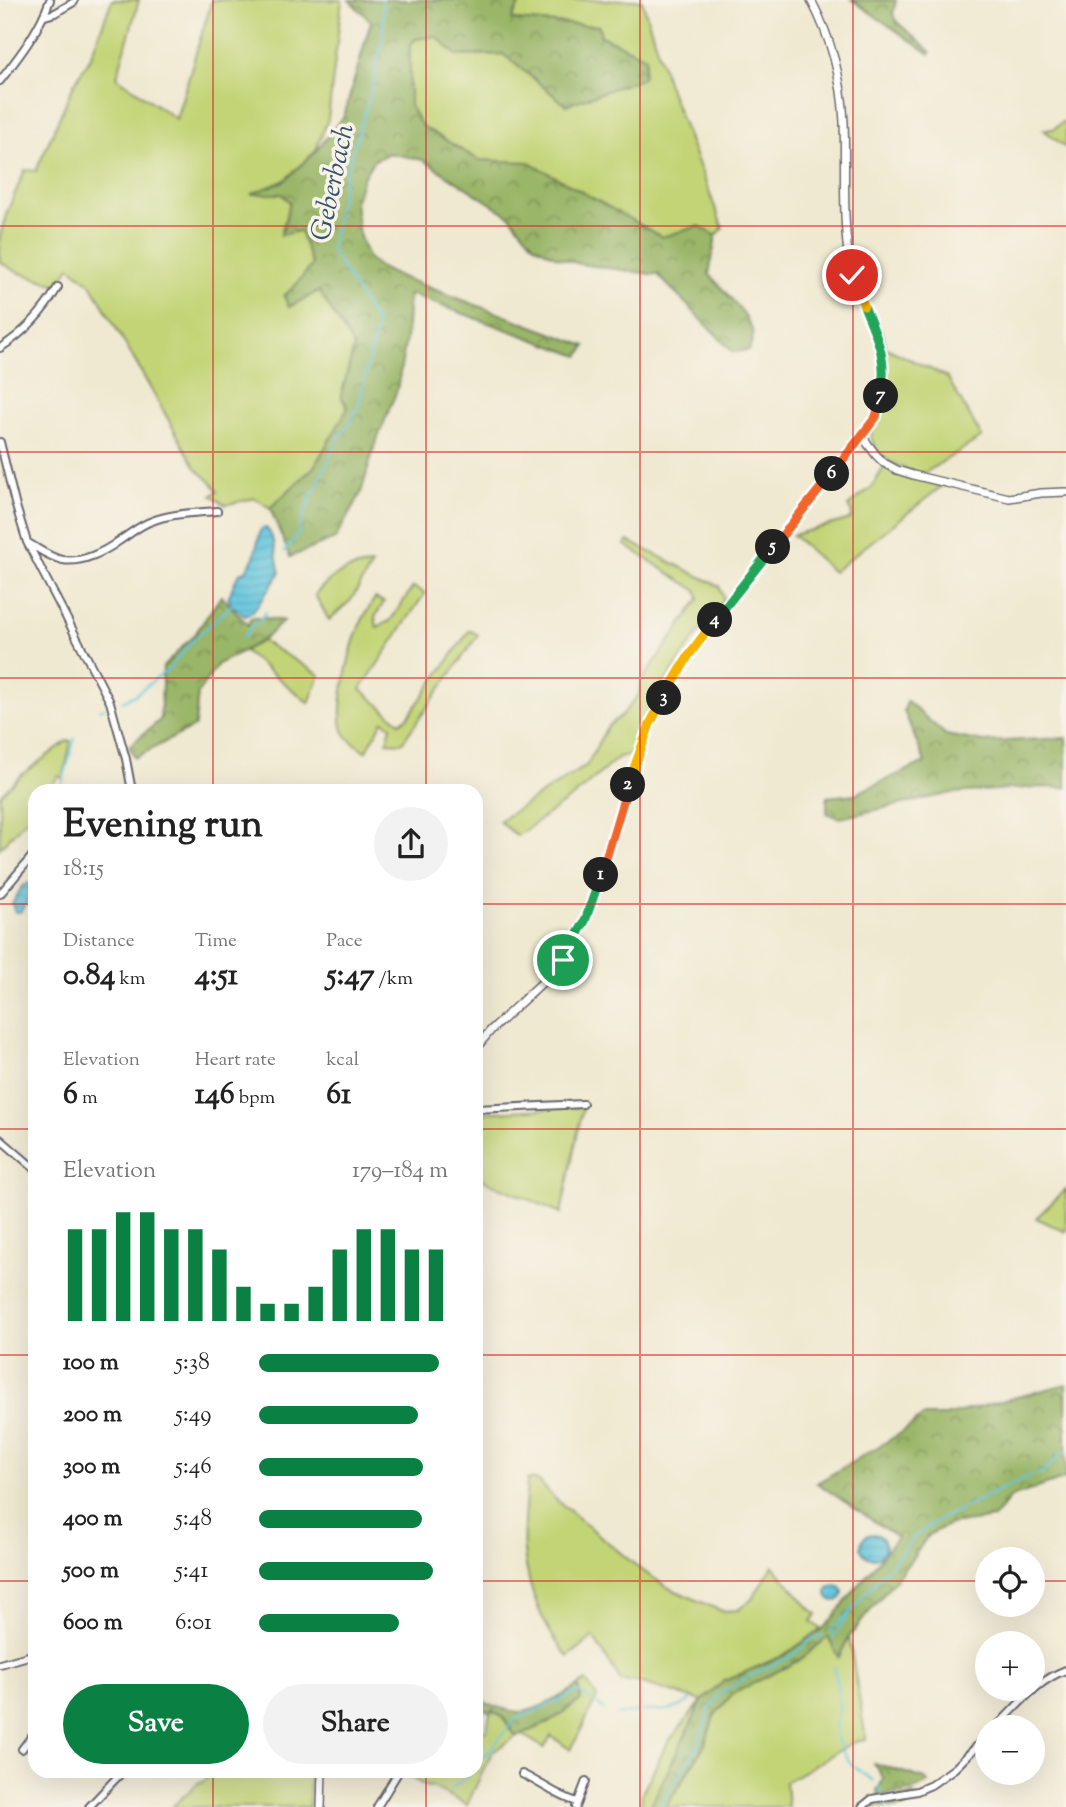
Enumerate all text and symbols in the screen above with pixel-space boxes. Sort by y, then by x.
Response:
water label: Geberbach [302,120,366,245]
pin [822,245,882,305]
icon: check [833,256,871,294]
pin: 7 [864,378,898,414]
text: 7 [876,382,885,409]
pin: 6 [814,456,850,491]
text: 6 [827,460,836,487]
pin: 5 [756,530,790,564]
text: 5 [769,533,776,560]
pin: 4 [698,602,732,638]
text: 4 [710,606,719,633]
pin: 3 [646,680,682,716]
text: 3 [660,684,667,711]
pin: 2 [610,768,646,802]
text: 2 [623,771,632,798]
text: Evening run [63,800,263,854]
button: share [374,807,448,881]
text: 18:15 [63,853,104,886]
pin: 1 [584,858,618,892]
text: 1 [597,861,604,888]
text: Distance [63,928,135,955]
text: Time [195,928,237,955]
text: Pace [326,928,363,955]
pin [533,930,593,990]
icon: arrive [544,941,582,979]
text: 0.84 [63,955,115,998]
text: 4:51 [195,955,238,998]
text: 5:47 [326,955,375,998]
text: km [115,966,146,993]
text: /km [375,966,413,993]
text: Elevation [63,1047,140,1074]
text: Heart rate [195,1047,276,1074]
text: kcal [326,1047,359,1074]
text: 6 [63,1074,78,1117]
text: 146 [195,1074,235,1117]
text: 61 [326,1074,351,1117]
text: m [78,1085,98,1112]
text: bpm [235,1085,275,1112]
text: Elevation [63,1155,156,1188]
text: 179–184 m [352,1155,448,1188]
text: 100 m [63,1347,119,1380]
text: 5:38 [175,1347,210,1380]
text: 200 m [63,1399,122,1432]
text: 5:49 [175,1399,211,1432]
text: 300 m [63,1451,120,1484]
text: 5:46 [175,1451,212,1484]
text: 400 m [63,1503,123,1536]
text: 5:48 [175,1503,212,1536]
map controls [975,1547,1045,1785]
button: locate [975,1547,1045,1617]
text: 500 m [63,1555,119,1588]
text: 5:41 [175,1555,208,1588]
text: 600 m [63,1607,123,1640]
text: 6:01 [175,1607,212,1640]
button: + [975,1631,1045,1701]
button: Save [63,1684,249,1764]
button: Share [263,1684,448,1764]
button: − [975,1715,1045,1785]

